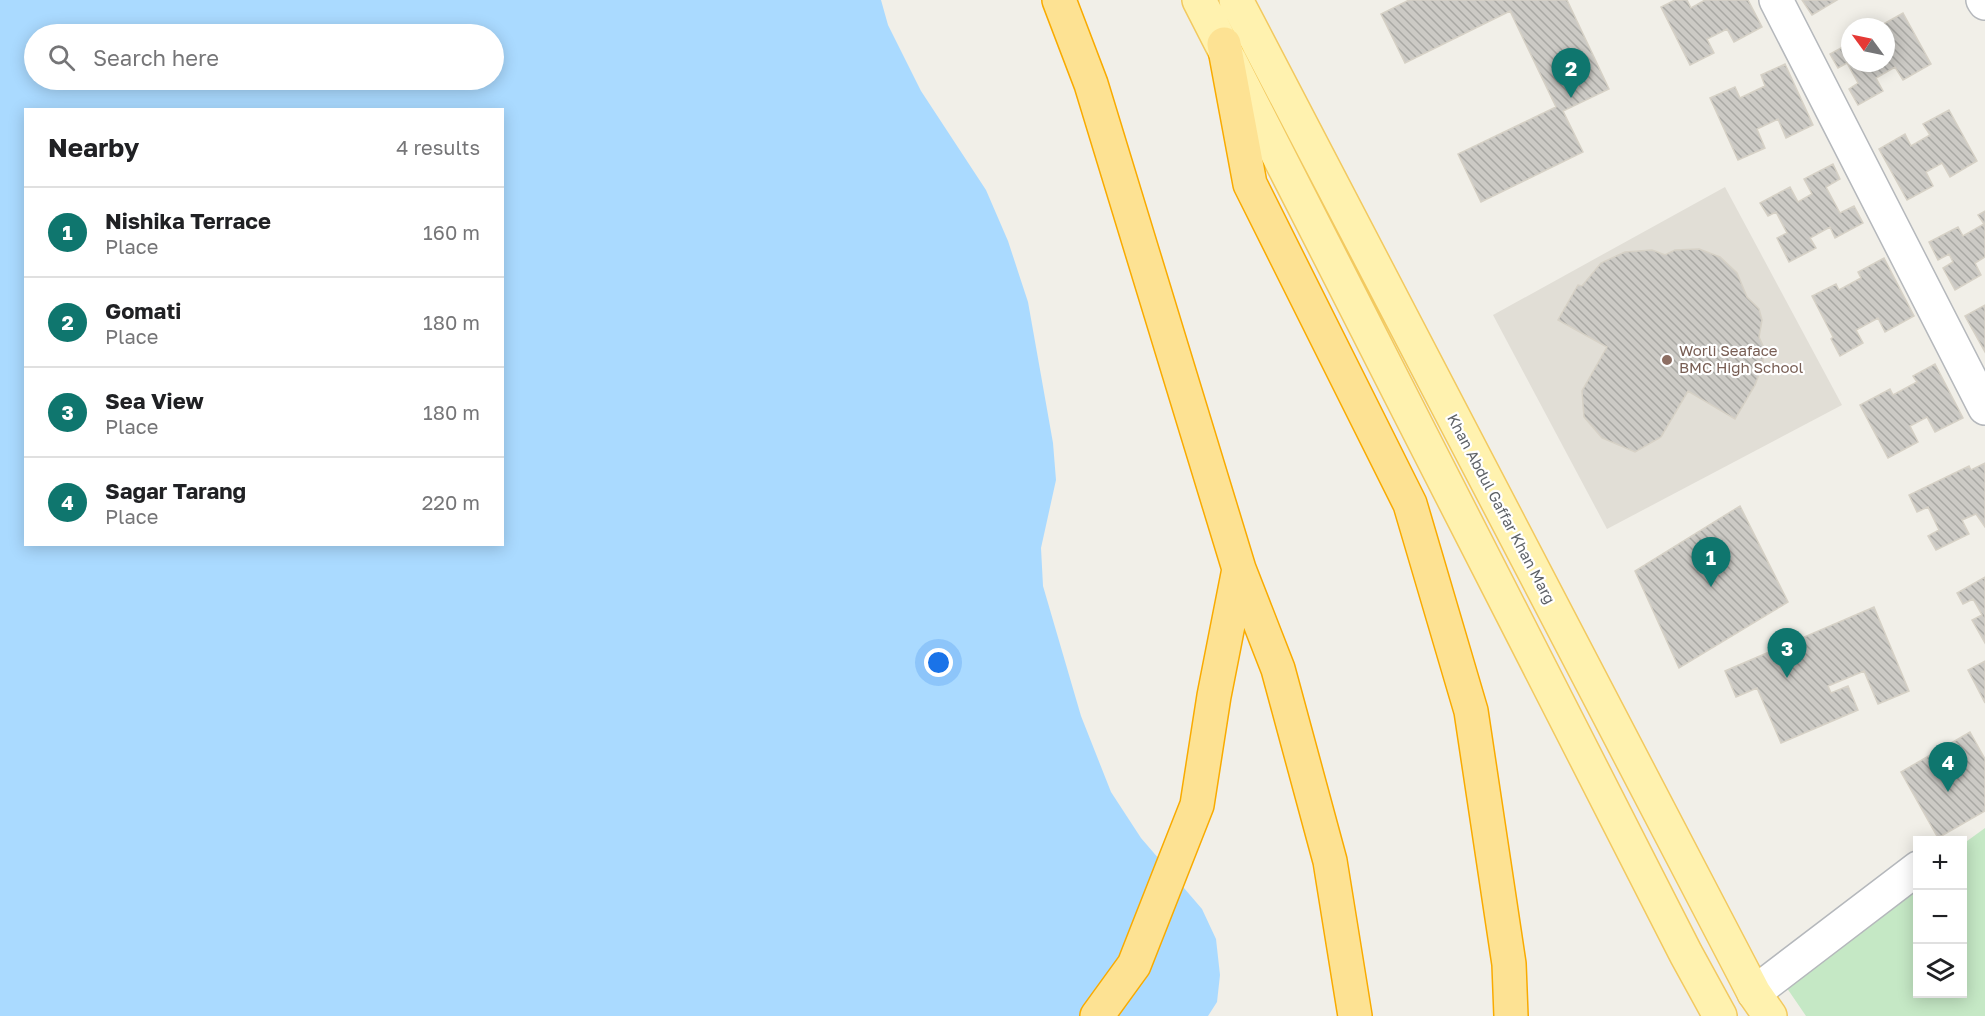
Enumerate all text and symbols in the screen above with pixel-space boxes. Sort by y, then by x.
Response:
north arrow [1841,18,1895,72]
search box [24,24,504,90]
icon: search [45,41,78,74]
text: Search here [93,44,219,71]
pin: 2 [1552,48,1590,98]
text: Nearby [48,132,139,163]
text: 4 results [396,135,480,159]
text: Nishika Terrace [105,207,271,234]
text: 1 [62,220,73,244]
text: 160 m [423,220,480,244]
text: Place [105,234,158,258]
text: Gomati [105,297,181,324]
text: 2 [61,310,74,334]
text: 180 m [423,310,480,334]
text: Place [105,324,158,348]
place label: Worli Seaface BMC High School [1679,341,1804,376]
marker: Worli Seaface BMC High School [1660,353,1674,367]
text: Sea View [105,387,204,414]
text: 3 [61,400,74,424]
text: 180 m [423,400,480,424]
street label: Khan Abdul Gaffar Khan Marg [1444,411,1560,607]
text: Place [105,414,158,438]
text: Sagar Tarang [105,477,246,504]
text: 4 [61,490,74,514]
text: 220 m [422,490,480,514]
text: Place [105,504,158,528]
pin: 1 [1692,538,1730,587]
pin: 3 [1768,628,1806,678]
your location [924,648,953,677]
pin: 4 [1928,742,1968,792]
map controls [1913,836,1967,998]
button: + [1913,836,1967,890]
button: − [1913,890,1967,944]
button: layers [1913,944,1967,998]

